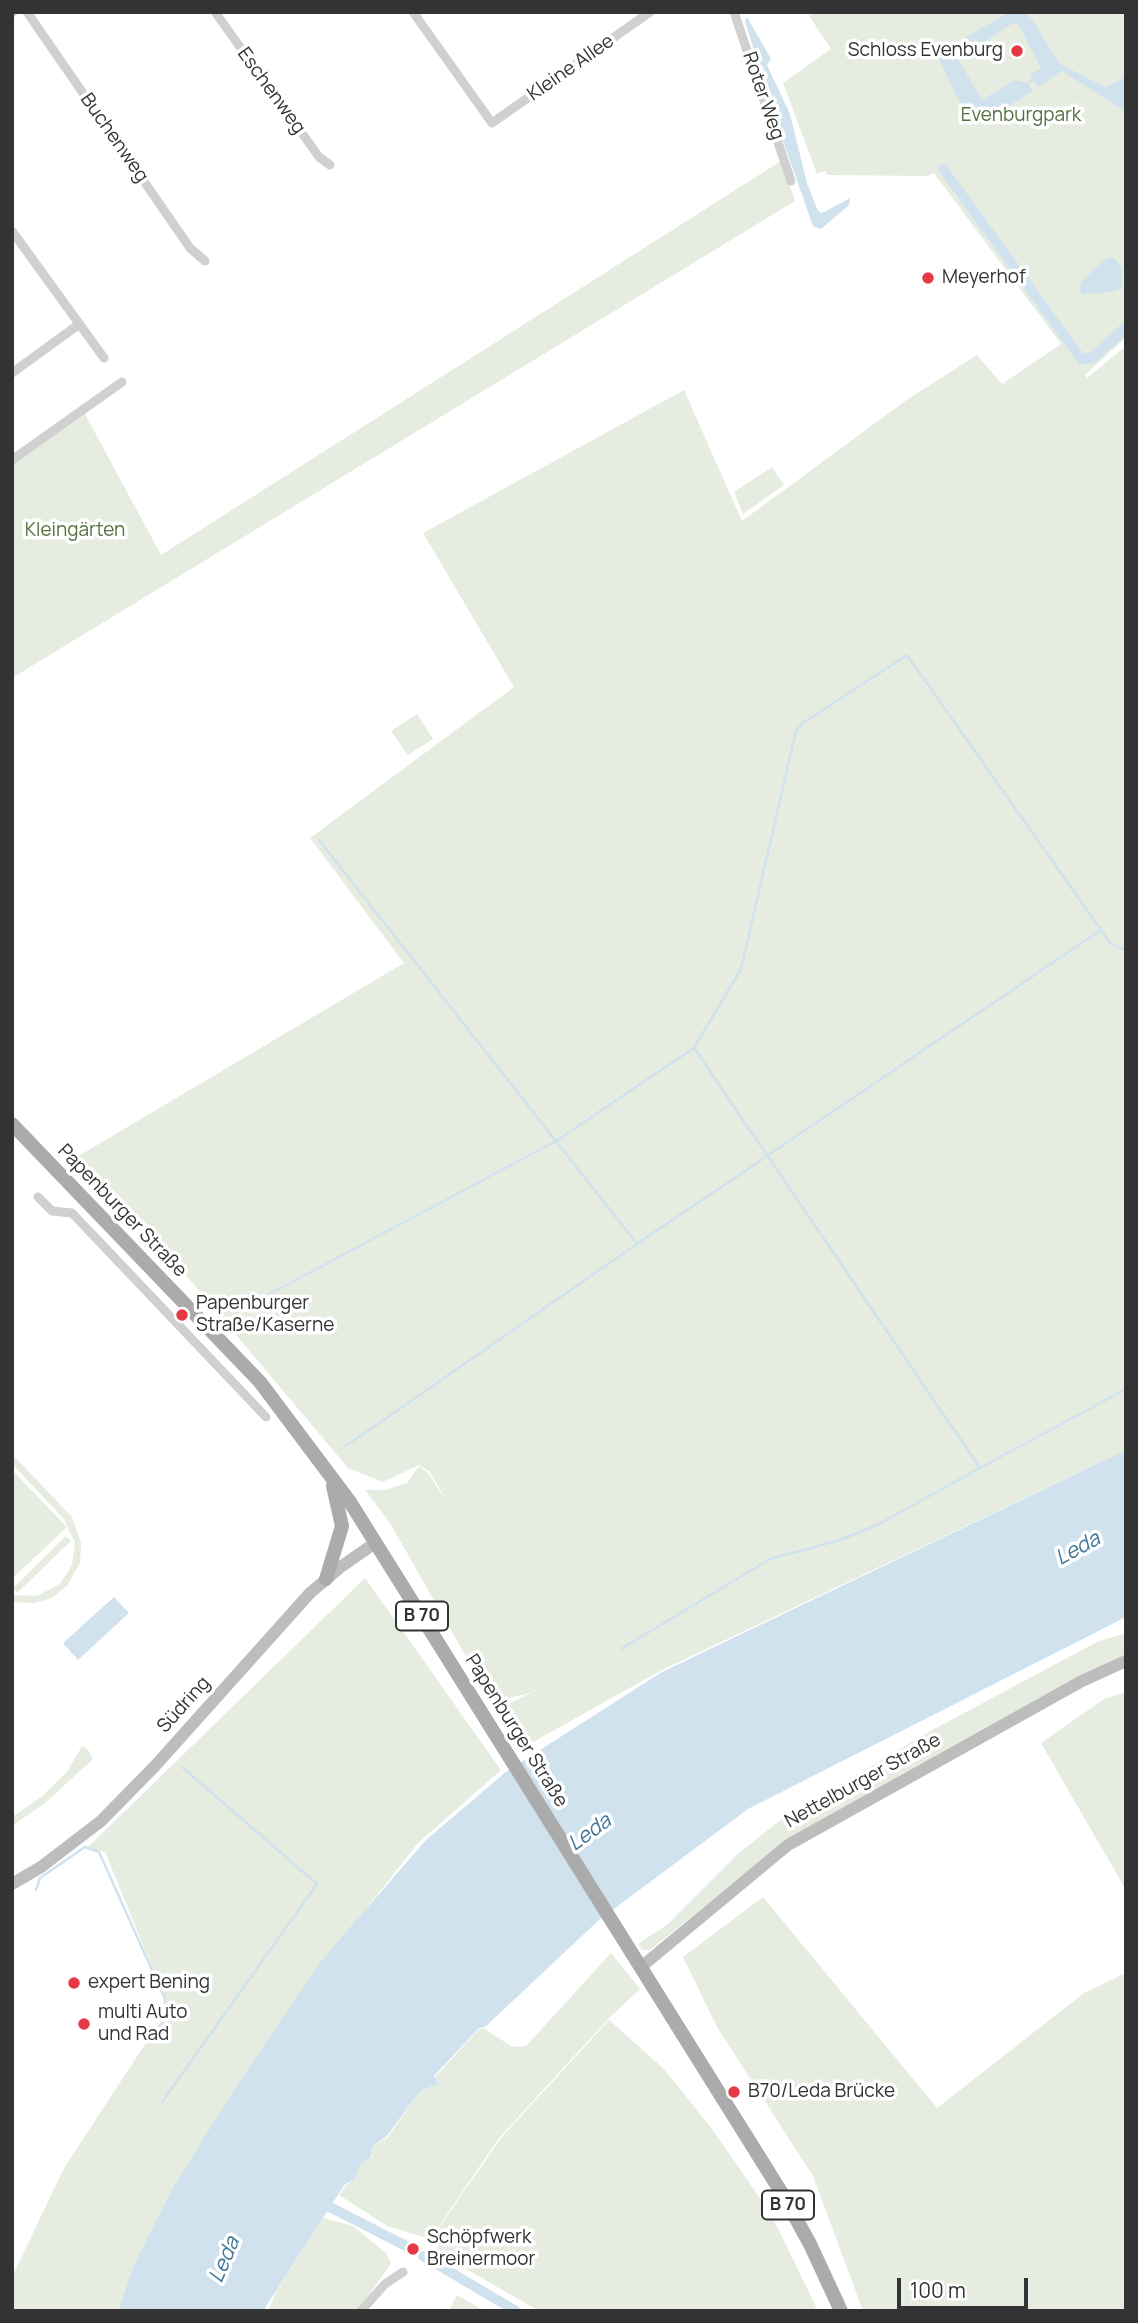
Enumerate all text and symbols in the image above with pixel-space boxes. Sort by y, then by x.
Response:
street label: Kleine Allee [523,30,619,106]
place label: Schloss Evenburg [848,40,1003,62]
street label: Eschenweg [232,43,310,139]
marker: Schloss Evenburg [1009,43,1025,59]
street label: Roter Weg [737,49,789,143]
street label: Buchenweg [75,89,153,187]
park label: Evenburgpark [961,105,1081,127]
place label: Meyerhof [942,267,1026,289]
marker: Meyerhof [920,270,936,286]
park label: Kleingärten [25,520,125,542]
street label: Papenburger Straße [53,1140,191,1282]
place label: Papenburger Straße/Kaserne [196,1293,334,1337]
marker: Papenburger Straße/Kaserne [174,1307,190,1323]
water label: Leda [1051,1527,1105,1571]
road number: B 70 [396,1602,448,1630]
street label: Papenburger Straße [460,1650,572,1812]
street label: Südring [153,1672,215,1738]
street label: Nettelburger Straße [781,1729,945,1833]
water label: Leda [564,1809,616,1857]
place label: expert Bening [88,1972,210,1994]
marker: expert Bening [66,1975,82,1991]
place label: multi Auto und Rad [98,2002,187,2046]
marker: multi Auto und Rad [76,2016,92,2032]
place label: B70/Leda Brücke [748,2081,895,2103]
marker: B70/Leda Brücke [726,2084,742,2100]
road number: B 70 [762,2190,814,2220]
place label: Schöpfwerk Breinermoor [427,2227,535,2271]
water label: Leda [204,2233,246,2287]
marker: Schöpfwerk Breinermoor [405,2241,421,2257]
scale bar [900,2264,1031,2308]
text: 100 m [910,2276,966,2304]

